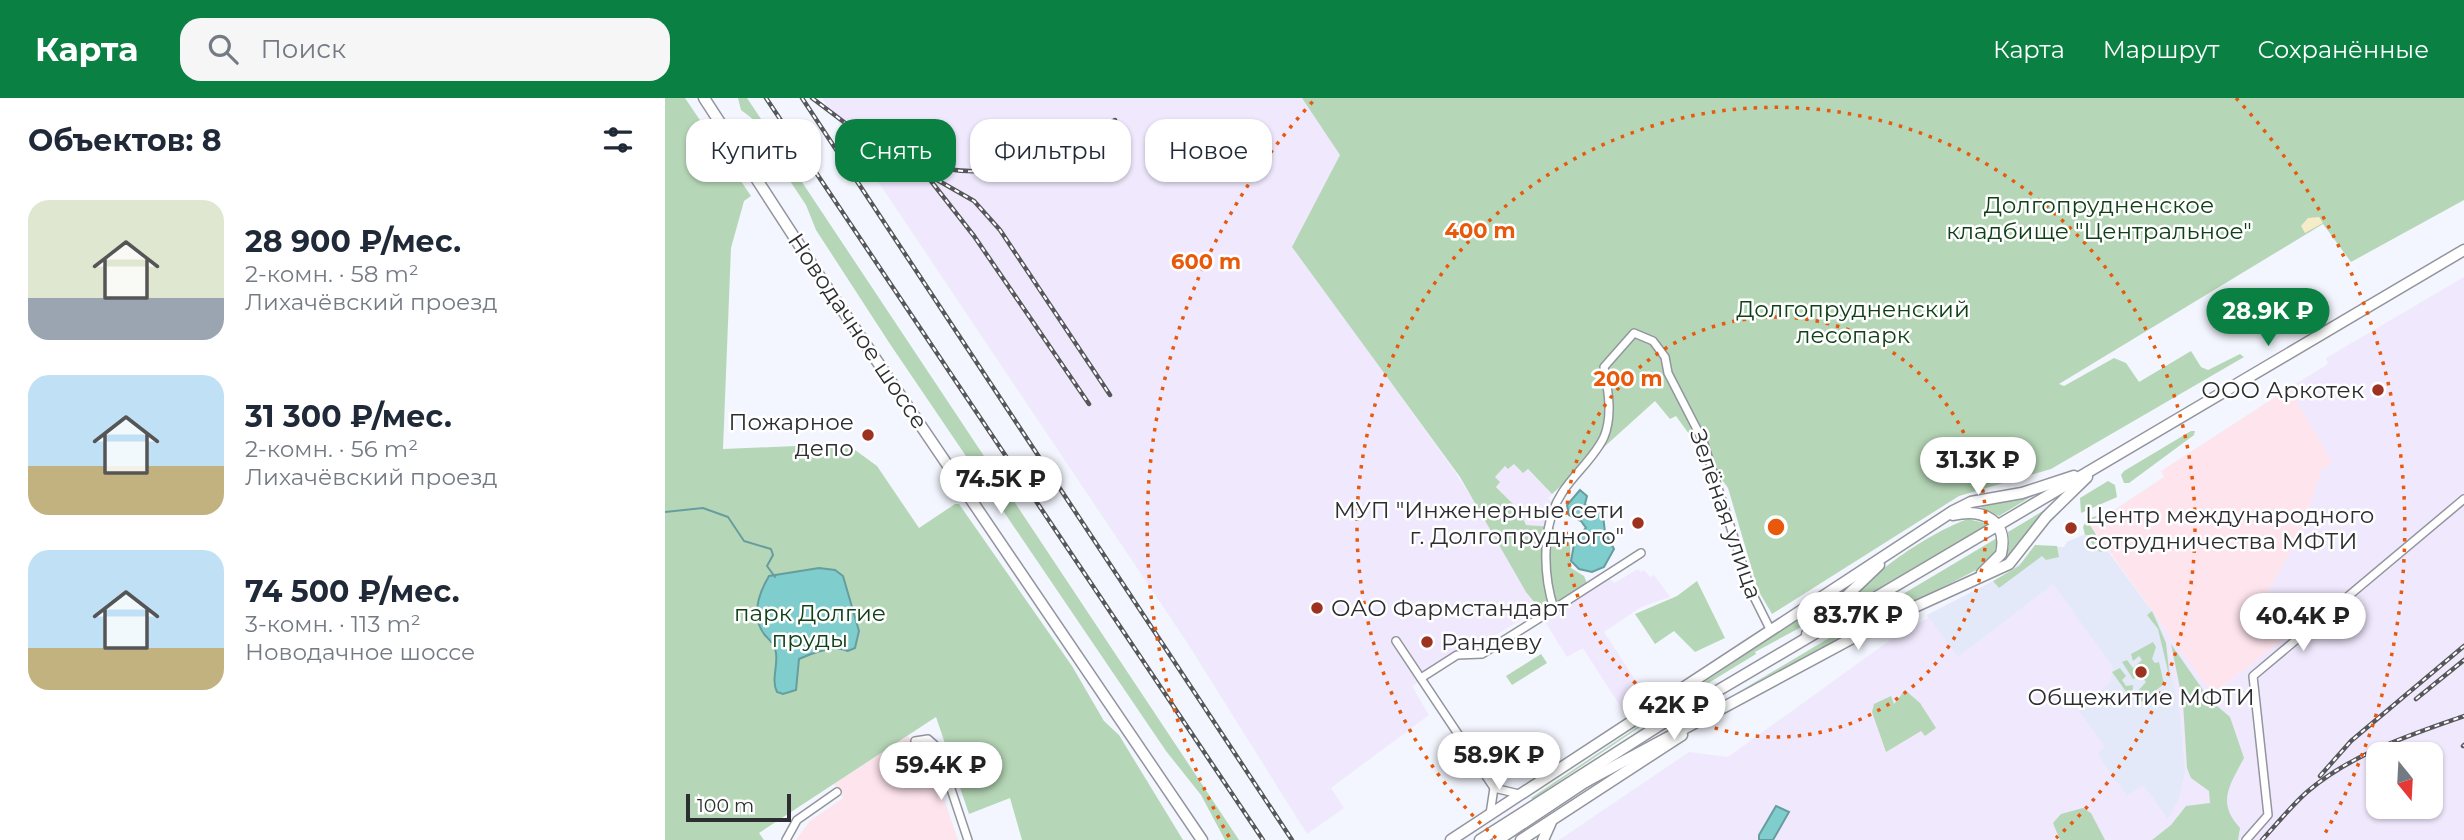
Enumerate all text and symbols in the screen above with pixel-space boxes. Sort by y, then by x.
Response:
search box [180,18,670,81]
text: Карта [35,29,138,69]
icon: search [204,30,242,68]
text: Поиск [260,33,346,65]
text: Карта [1993,35,2065,64]
text: Маршрут [2103,35,2219,64]
text: Сохранённые [2257,35,2429,64]
chip: Купить [686,119,821,182]
chip: Снять [835,119,956,182]
chip: Фильтры [970,119,1131,182]
chip: Новое [1145,119,1272,182]
icon: filters [599,121,637,159]
text: Объектов: 8 [28,122,222,159]
park label: Долгопрудненское кладбище "Центральное" [1946,191,2252,245]
text: 400 m [1445,218,1515,243]
text: 28 900 ₽/мес. [245,223,461,260]
icon: home [84,228,168,312]
street label: Новодачное шоссе [782,228,934,434]
text: 600 m [1171,249,1241,274]
text: 2-комн. · 58 m² [245,260,419,288]
text: Лихачёвский проезд [245,288,498,316]
pin: 28.9K ₽ [2203,288,2333,348]
park label: Долгопрудненский лесопарк [1736,295,1970,349]
text: 28.9K ₽ [2222,297,2314,325]
text: 200 m [1594,366,1662,391]
place label: ООО Аркотек [2201,376,2365,404]
marker: ООО Аркотек [2370,382,2386,398]
text: 31 300 ₽/мес. [245,398,452,435]
icon: home [84,403,168,487]
place label: Пожарное депо [728,408,854,462]
street label: Зелёная улица [1684,425,1768,603]
marker: Пожарное депо [860,427,876,443]
text: 2-комн. · 56 m² [245,435,418,463]
pin: 31.3K ₽ [1913,438,2043,497]
text: 31.3K ₽ [1936,446,2020,474]
pin: 74.5K ₽ [936,456,1066,516]
text: Лихачёвский проезд [245,463,498,491]
text: 74.5K ₽ [956,465,1046,493]
place label: МУП "Инженерные сети г. Долгопрудного" [1334,496,1624,550]
place label: Центр международного сотрудничества МФТИ [2085,501,2374,555]
marker: МУП "Инженерные сети г. Долгопрудного" [1630,515,1646,531]
centre of rings [1764,515,1788,539]
marker: Центр международного сотрудничества МФТИ [2063,520,2079,536]
text: 74 500 ₽/мес. [245,573,460,610]
icon: home [84,578,168,662]
pin: 83.7K ₽ [1793,592,1923,652]
place label: ОАО Фармстандарт [1331,594,1569,622]
pin: 40.4K ₽ [2238,594,2368,653]
park label: парк Долгие пруды [734,599,886,653]
marker: ОАО Фармстандарт [1309,600,1325,616]
text: 83.7K ₽ [1813,601,1903,629]
text: 40.4K ₽ [2256,602,2350,630]
text: 3-комн. · 113 m² [245,610,421,638]
place label: Рандеву [1441,628,1542,656]
marker: Рандеву [1419,634,1435,650]
text: Новодачное шоссе [245,638,475,666]
marker: Общежитие МФТИ [2133,664,2149,680]
pin: 42K ₽ [1625,682,1723,742]
place label: Общежитие МФТИ [2027,683,2255,711]
text: 42K ₽ [1639,691,1709,719]
pin: 58.9K ₽ [1434,732,1564,792]
text: 58.9K ₽ [1453,741,1545,769]
pin: 59.4K ₽ [876,742,1006,802]
north arrow [2366,742,2443,819]
map controls [2366,742,2443,819]
text: 59.4K ₽ [895,751,987,779]
scale bar [686,791,791,823]
text: 100 m [697,794,754,817]

